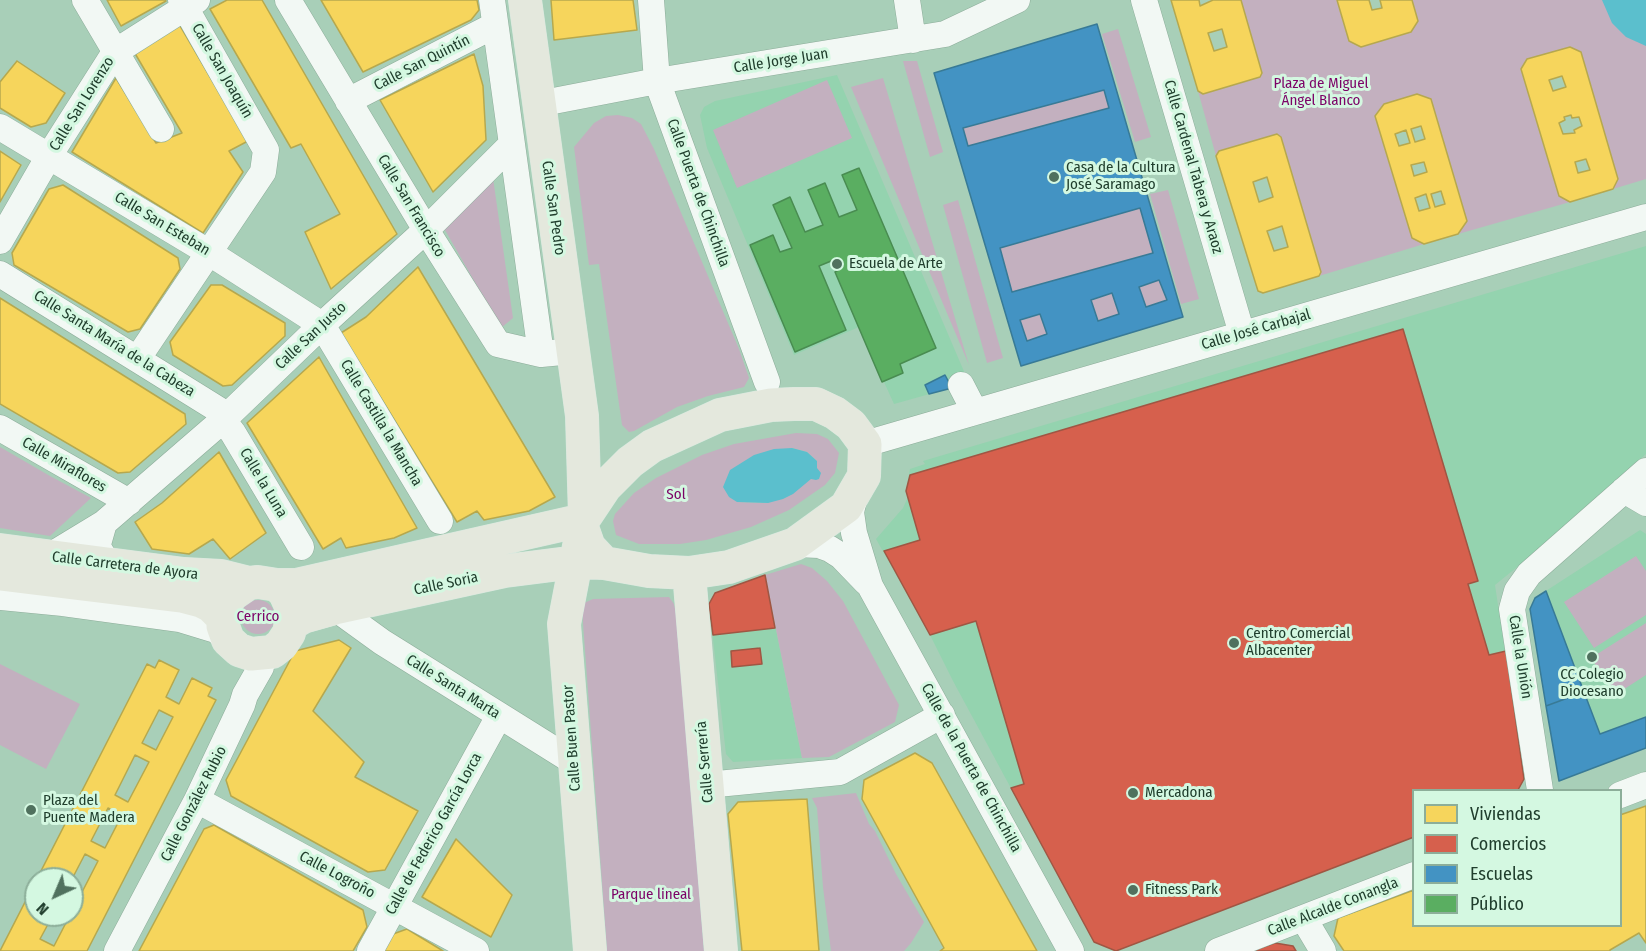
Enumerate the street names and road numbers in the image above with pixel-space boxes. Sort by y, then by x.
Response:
street label: Calle San Joaquín [188,20,256,122]
street label: Calle San Quintín [371,31,473,95]
street label: Calle Jorge Juan [732,45,830,77]
street label: Calle San Lorenzo [46,54,118,154]
street label: Calle Cardenal Tabera y Araoz [1160,78,1226,256]
street label: Calle Puerta de Chinchilla [663,116,733,270]
street label: Calle San Francisco [373,151,449,261]
street label: Calle San Pedro [537,160,569,256]
street label: Calle San Esteban [111,188,213,260]
street label: Calle Santa María de la Cabeza [30,287,198,401]
street label: Calle San Justo [272,299,350,373]
street label: Calle José Carbajal [1199,306,1313,354]
street label: Calle Castilla la Mancha [336,357,426,489]
street label: Calle Miraflores [19,434,109,496]
street label: Calle la Luna [235,445,291,521]
street label: Calle Carretera de Ayora [51,548,199,584]
street label: Calle Soria [412,568,480,600]
street label: Calle la Unión [1505,614,1535,700]
street label: Calle Santa Marta [403,651,503,723]
street label: Calle de la Puerta de Chinchilla [917,680,1025,856]
street label: Calle Buen Pastor [559,684,585,792]
street label: Calle Serrería [692,720,718,804]
street label: Calle González Rubio [157,743,231,865]
street label: Calle de Federico García Lorca [382,750,486,918]
street label: Calle Logroño [296,848,378,902]
street label: Calle Alcalde Conangla [1265,874,1401,940]

